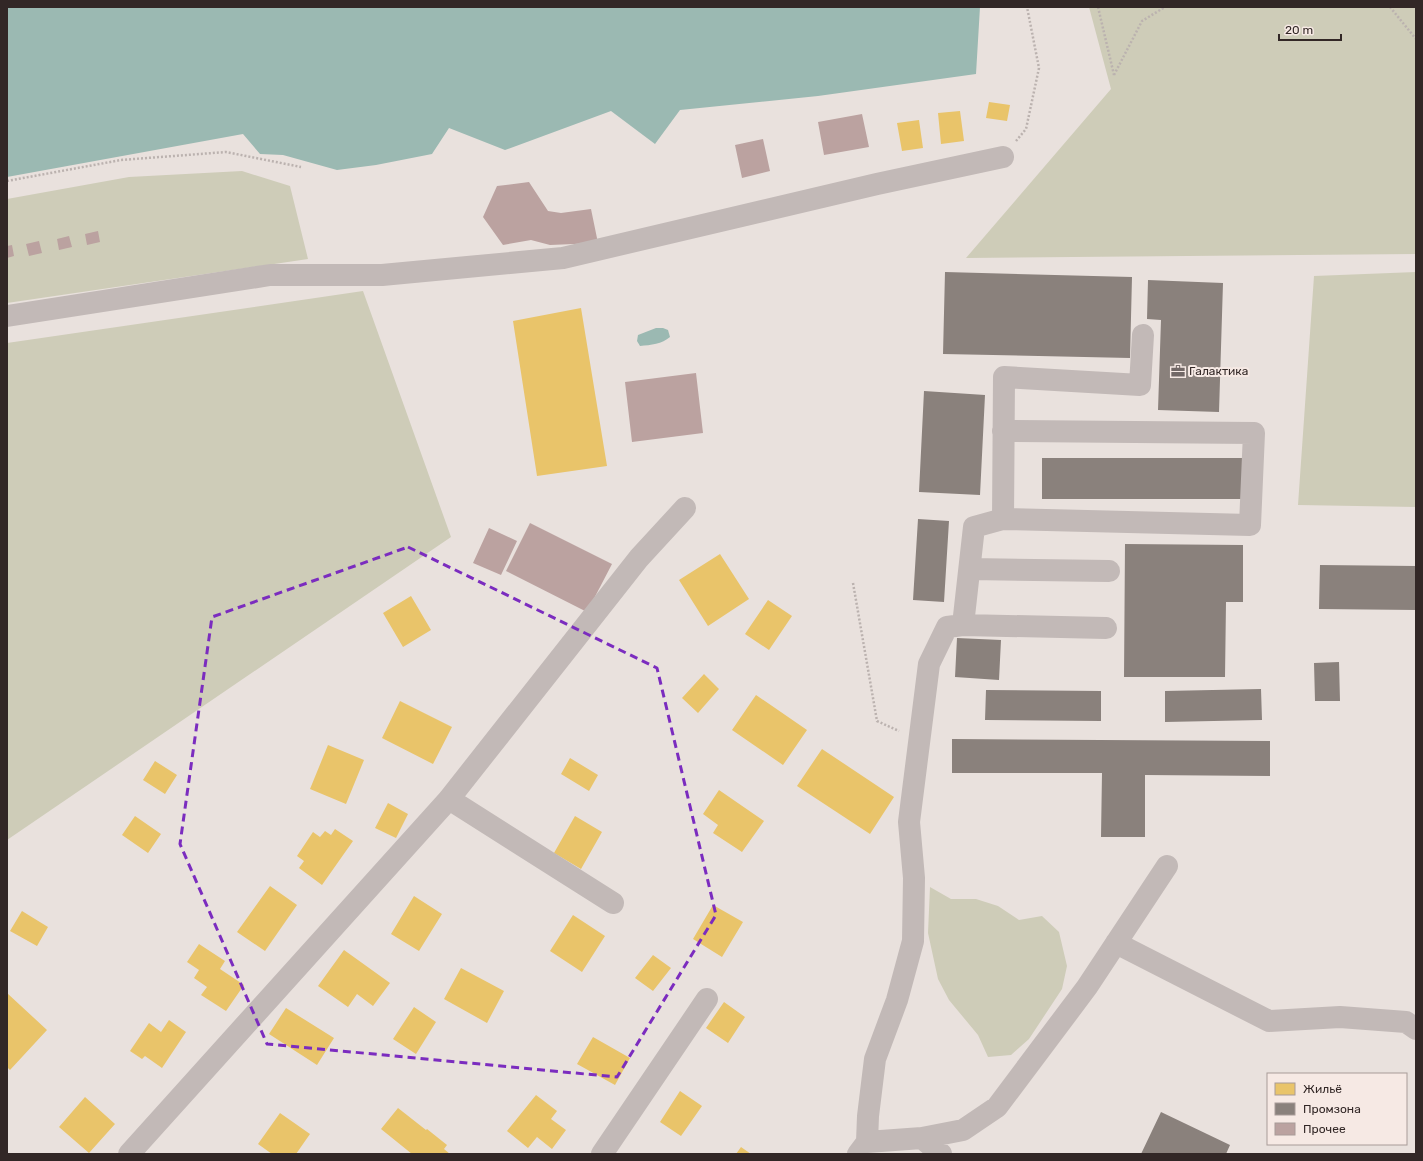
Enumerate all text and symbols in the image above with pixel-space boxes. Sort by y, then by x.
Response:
scale bar [1279,16,1341,42]
text: 20 m [1285,23,1313,37]
office icon: Галактика [1170,363,1186,379]
place label: Галактика [1189,364,1248,378]
legend [1267,1073,1407,1145]
text: Жильё [1303,1082,1342,1096]
text: Промзона [1303,1102,1361,1116]
text: Прочее [1303,1122,1346,1136]

